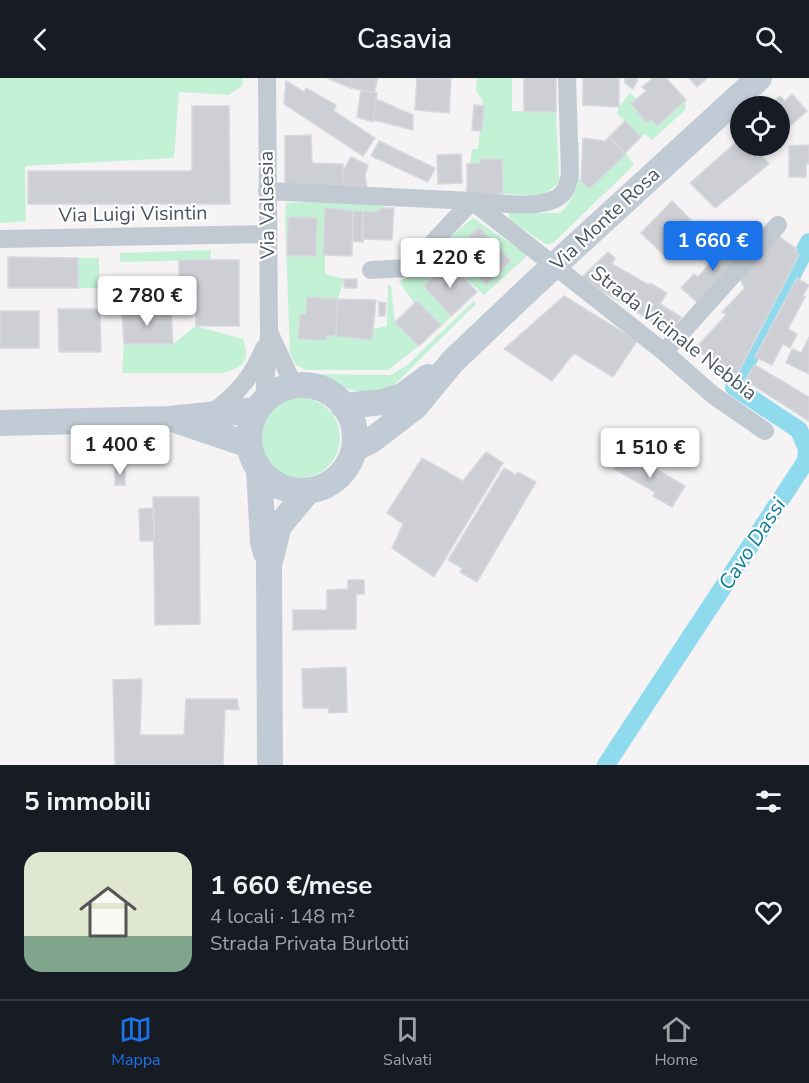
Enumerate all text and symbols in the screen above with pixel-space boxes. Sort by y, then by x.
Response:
text: Casavia [357,21,452,58]
icon: back [24,23,57,56]
icon: search [752,23,785,56]
map controls [730,96,790,156]
button: locate [730,96,790,156]
street label: Via Valsesia [253,151,281,260]
street label: Via Monte Rosa [544,161,666,278]
street label: Via Luigi Visintin [57,199,208,229]
pin: 1 660 € [658,221,768,272]
text: 1 660 € [678,227,748,254]
pin: 1 220 € [395,238,505,289]
text: 1 220 € [415,244,485,271]
street label: Strada Vicinale Nebbia [585,259,763,407]
pin: 2 780 € [92,276,202,327]
text: 2 780 € [112,282,182,309]
pin: 1 400 € [65,425,175,476]
pin: 1 510 € [595,428,705,479]
text: 1 400 € [85,431,155,458]
text: 1 510 € [615,434,685,461]
water label: Cavo Dassi [712,492,793,595]
text: 5 immobili [24,784,151,819]
icon: filters [752,785,785,818]
text: 1 660 €/mese [210,868,372,903]
icon: home [72,876,144,948]
icon: heart [752,896,785,929]
text: 4 locali · 148 m² [210,903,355,930]
text: Strada Privata Burlotti [210,930,409,957]
tab: Mappa [111,1013,161,1071]
tab: Salvati [383,1013,432,1071]
tab: Home [654,1013,698,1071]

